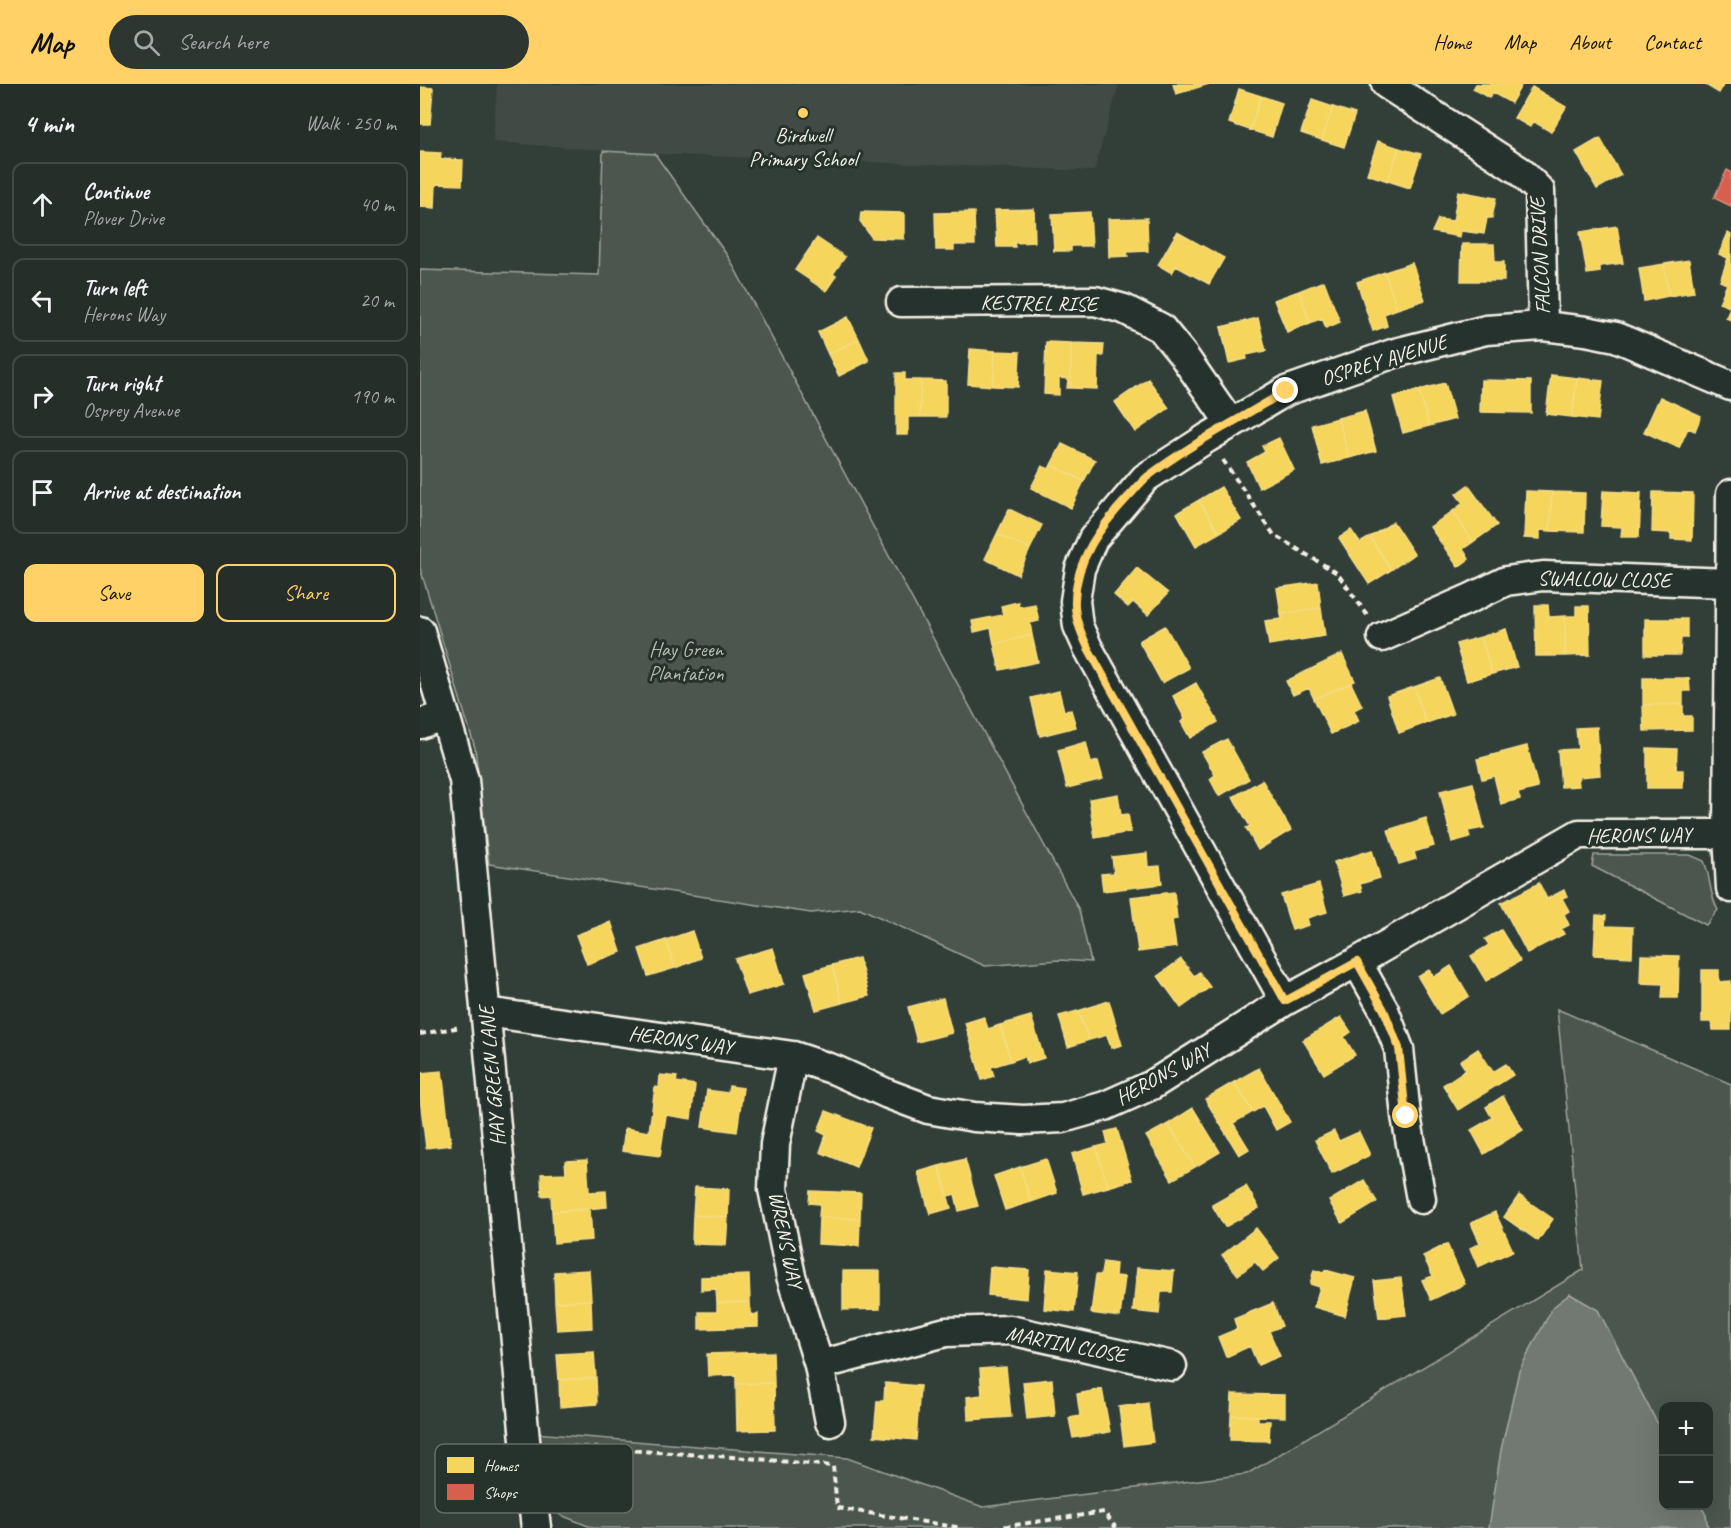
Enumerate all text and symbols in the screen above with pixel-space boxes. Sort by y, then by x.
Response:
search box [109,15,529,69]
text: Map [30,25,73,60]
icon: search [130,26,163,59]
text: Search here [178,28,268,56]
text: Home [1433,29,1471,55]
text: Map [1504,29,1536,55]
text: About [1569,29,1611,55]
text: Contact [1644,29,1701,55]
marker: Birdwell Primary School [796,106,810,120]
text: 4 min [24,107,74,140]
text: Walk · 250 m [306,111,396,136]
place label: Birdwell Primary School [749,122,860,172]
text: Continue [83,178,149,206]
icon: ahead [26,188,59,221]
text: 40 m [360,192,394,217]
street label: FALCON DRIVE [1524,194,1556,315]
text: Plover Drive [83,206,164,231]
text: Turn left [83,274,147,302]
icon: left [26,284,59,317]
text: 20 m [360,288,394,313]
street label: KESTREL RISE [980,289,1100,317]
text: Herons Way [83,302,165,327]
street label: OSPREY AVENUE [1318,328,1452,391]
text: Turn right [83,370,160,398]
route end [1272,377,1298,403]
icon: right [26,380,59,413]
text: 190 m [351,384,394,409]
text: Osprey Avenue [83,398,179,423]
icon: arrive [26,476,59,509]
text: Arrive at destination [83,478,240,506]
button: Save [24,564,204,622]
button: Share [216,564,396,622]
street label: SWALLOW CLOSE [1537,565,1674,593]
park label: Hay Green Plantation [648,636,725,686]
street label: HERONS WAY [1586,821,1695,849]
street label: HAY GREEN LANE [473,1002,511,1147]
street label: HERONS WAY [627,1020,738,1061]
street label: HERONS WAY [1111,1036,1218,1111]
route start [1392,1102,1418,1128]
street label: WRENS WAY [763,1189,810,1294]
street label: MARTIN CLOSE [1004,1320,1131,1369]
map controls [1659,1402,1713,1510]
button: + [1659,1402,1713,1456]
legend [435,1444,633,1513]
text: Homes [484,1456,520,1476]
button: − [1659,1456,1713,1510]
text: Shops [484,1483,518,1503]

